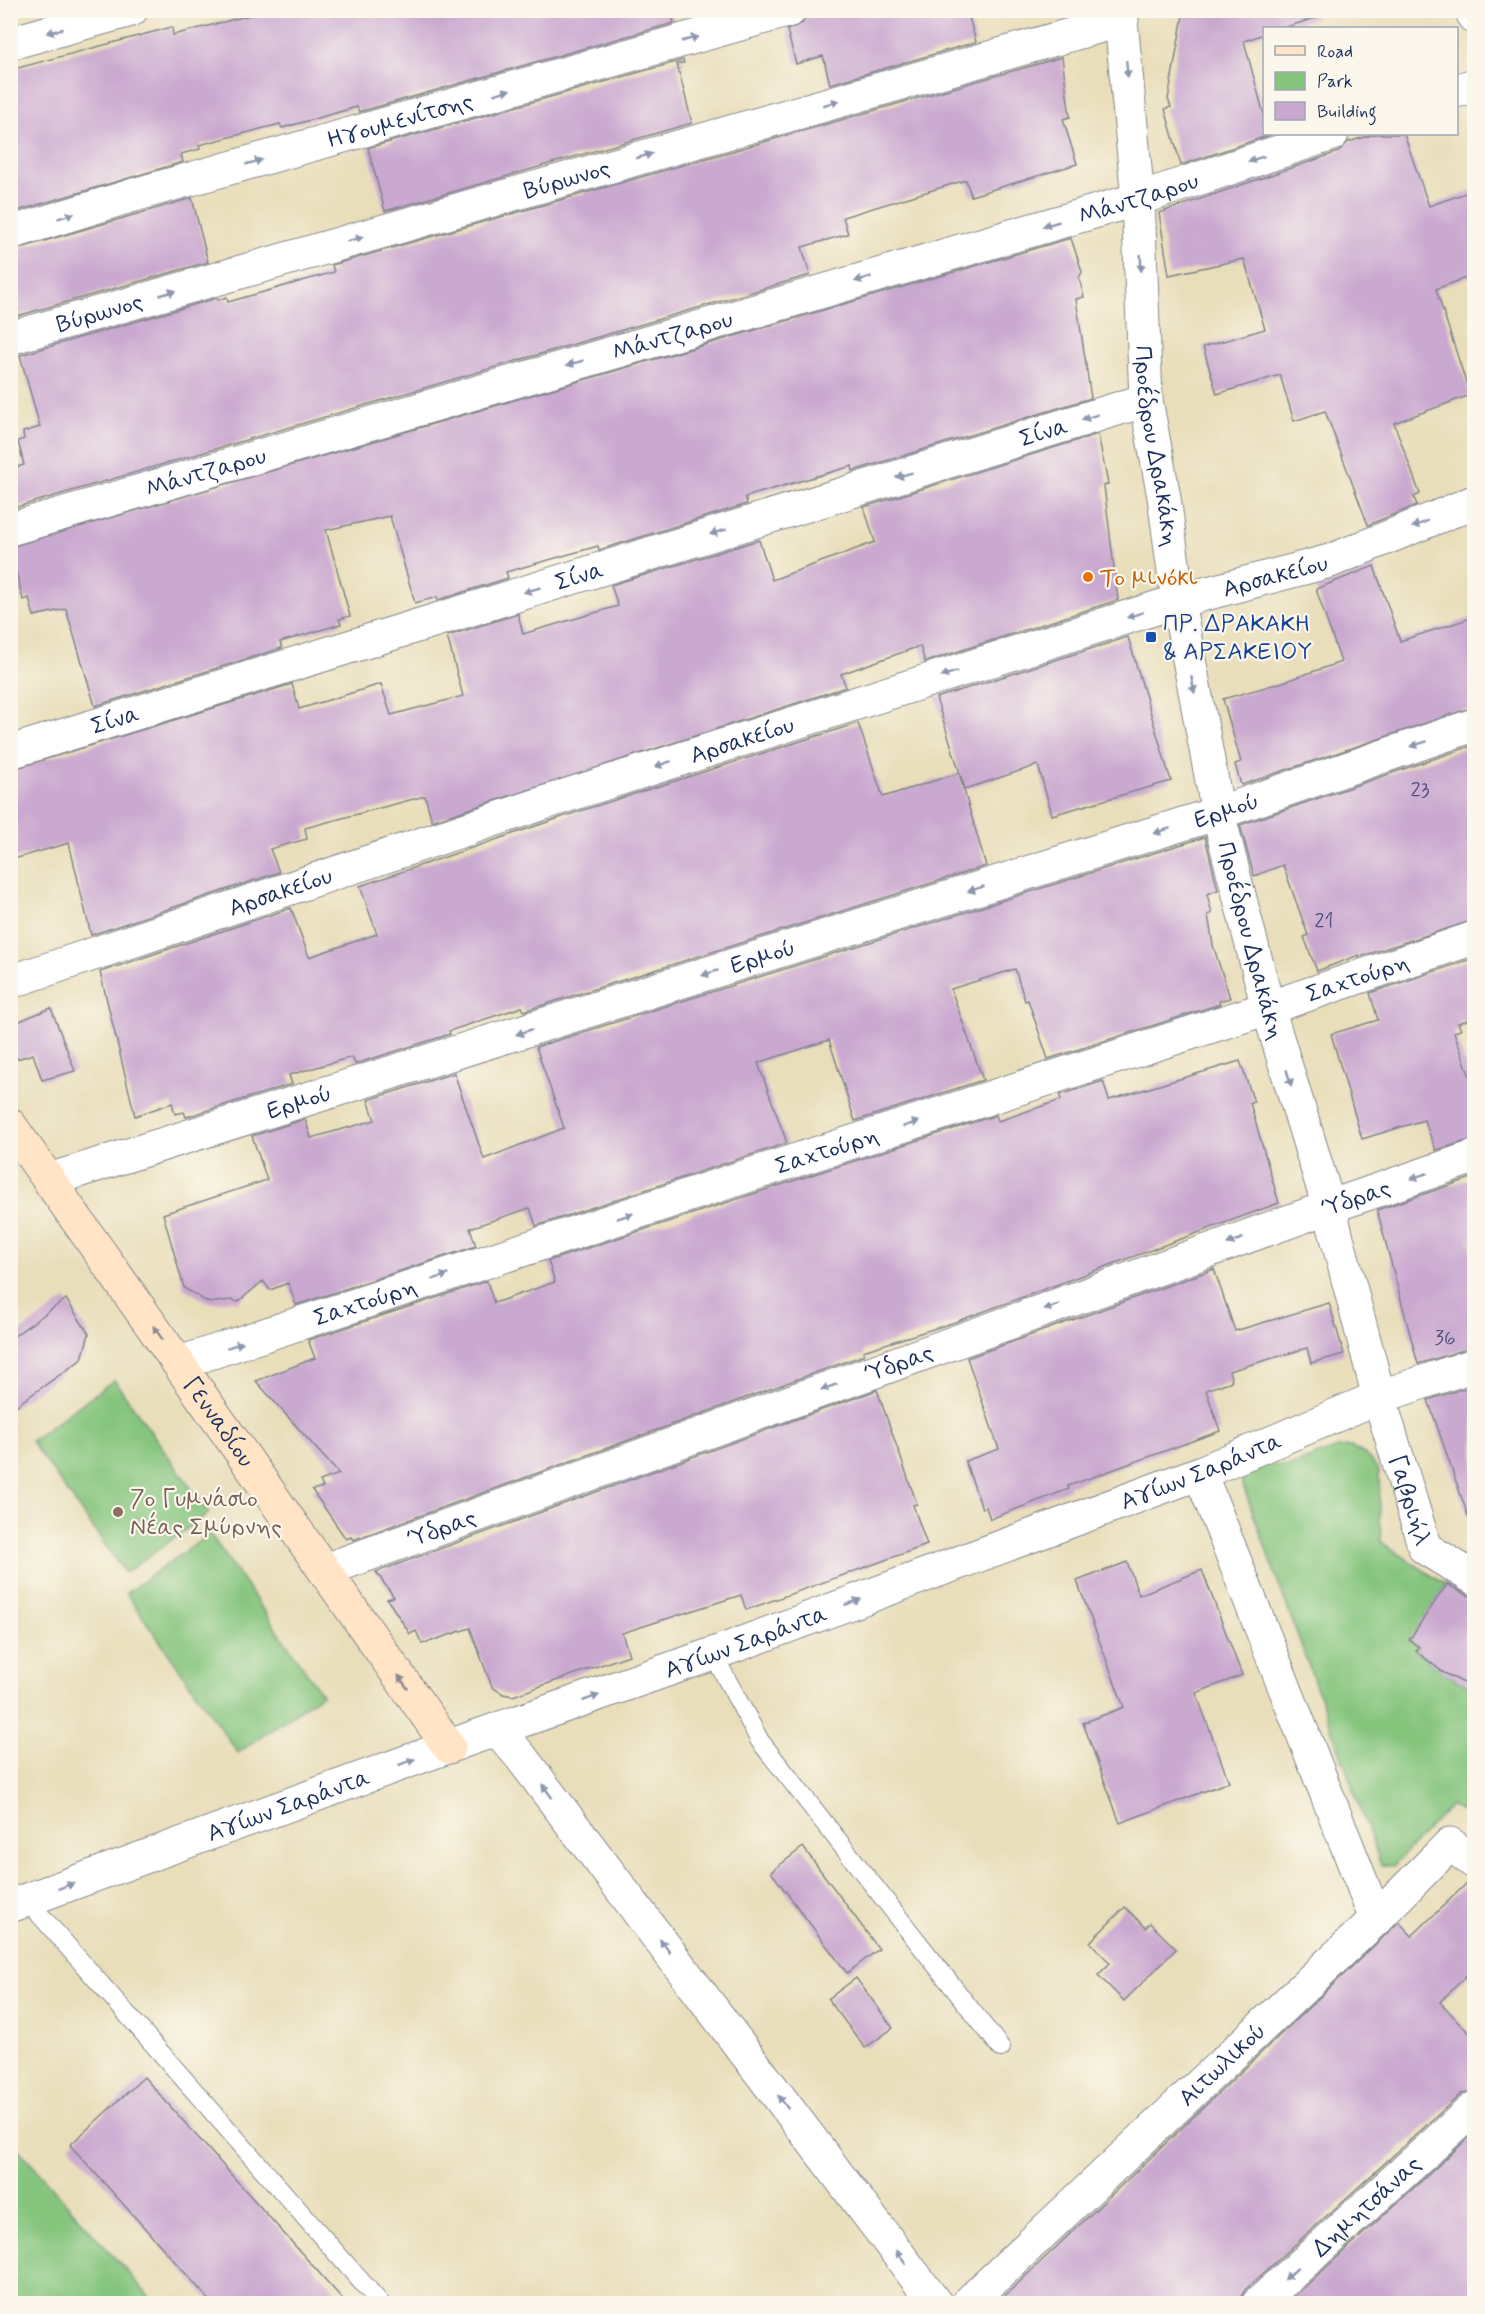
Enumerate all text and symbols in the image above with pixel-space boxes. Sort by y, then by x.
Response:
one-way arrow [46,27,64,36]
legend [1263,27,1458,135]
one-way arrow [681,34,699,43]
text: Road [1317,40,1353,64]
one-way arrow [1122,59,1132,78]
text: Park [1317,70,1353,94]
street label: Ηγουμενίτσης [324,86,477,157]
one-way arrow [493,87,511,97]
one-way arrow [822,98,840,107]
text: Building [1317,100,1377,126]
one-way arrow [635,151,653,161]
street label: Βύρωνος [520,153,614,207]
one-way arrow [1247,155,1265,164]
one-way arrow [245,156,263,166]
street label: Μάντζαρου [1075,166,1203,233]
one-way arrow [58,211,76,220]
one-way arrow [1041,220,1060,230]
one-way arrow [346,234,364,243]
one-way arrow [1136,254,1145,273]
one-way arrow [854,275,872,284]
street label: Βύρωνος [53,287,147,341]
one-way arrow [159,288,177,297]
street label: Μάντζαρου [609,304,737,369]
street label: Προέδρου Δρακάκη [1127,345,1185,549]
one-way arrow [566,359,584,369]
street label: Σίνα [1016,411,1072,455]
one-way arrow [1081,413,1099,422]
street label: Μάντζαρου [142,441,270,505]
one-way arrow [895,471,913,480]
one-way arrow [1411,519,1429,529]
one-way arrow [709,528,727,538]
street label: Αρσακείου [1219,548,1332,606]
street label: Σίνα [552,555,608,599]
place label: Το μινόκι [1100,563,1198,594]
marker: Το μινόκι [1081,570,1095,584]
one-way arrow [523,586,541,595]
place label: ΠΡ. ΔΡΑΚΑΚΗ & ΑΡΣΑΚΕΙΟΥ [1163,609,1312,668]
one-way arrow [1126,610,1144,620]
marker: ΠΡ. ΔΡΑΚΑΚΗ & ΑΡΣΑΚΕΙΟΥ [1144,630,1158,644]
one-way arrow [940,669,958,679]
one-way arrow [1189,676,1198,695]
street label: Σίνα [88,699,143,743]
street label: Αρσακείου [686,710,799,772]
one-way arrow [1410,739,1428,749]
one-way arrow [654,760,672,769]
house number: 23 [1410,776,1430,804]
street label: Ερμού [1190,786,1263,837]
one-way arrow [1153,826,1171,836]
street label: Προέδρου Δρακάκη [1209,839,1291,1044]
street label: Αρσακείου [225,861,337,925]
one-way arrow [967,885,985,894]
house number: 21 [1314,907,1334,935]
street label: Ερμού [727,933,799,982]
street label: Σαχτούρη [1302,947,1414,1011]
one-way arrow [701,969,719,978]
one-way arrow [515,1028,533,1037]
one-way arrow [1285,1069,1294,1087]
street label: Ερμού [263,1078,336,1128]
one-way arrow [902,1118,920,1128]
street label: Σαχτούρη [772,1120,883,1183]
one-way arrow [1410,1171,1428,1181]
street label: Ύδρας [1318,1173,1395,1225]
one-way arrow [616,1211,634,1221]
one-way arrow [1226,1236,1244,1246]
street label: Σαχτούρη [310,1272,421,1335]
one-way arrow [431,1272,449,1282]
one-way arrow [1043,1302,1061,1312]
house number: 36 [1434,1324,1456,1352]
one-way arrow [152,1326,164,1342]
street label: Ύδρας [861,1337,938,1391]
one-way arrow [226,1340,244,1349]
street label: Γενναδίου [175,1371,261,1474]
one-way arrow [820,1383,838,1393]
street label: Αγίων Σαράντα [1116,1426,1287,1518]
street label: Γαβριήλ [1381,1451,1437,1550]
place label: 7ο Γυμνάσιο Νέας Σμύρνης [130,1484,282,1543]
street label: Ύδρας [404,1503,481,1556]
marker: 7ο Γυμνάσιο Νέας Σμύρνης [111,1505,125,1519]
one-way arrow [844,1597,862,1606]
street label: Αγίων Σαράντα [661,1599,832,1687]
one-way arrow [397,1674,409,1690]
one-way arrow [582,1692,600,1702]
one-way arrow [398,1757,416,1767]
street label: Αγίων Σαράντα [203,1762,374,1850]
one-way arrow [541,1784,553,1799]
one-way arrow [57,1880,75,1890]
one-way arrow [659,1939,671,1954]
street label: Αιτωλικού [1172,2016,1273,2114]
one-way arrow [777,2094,789,2109]
street label: Δημητσάνας [1306,2149,1428,2265]
one-way arrow [894,2249,907,2265]
one-way arrow [1284,2267,1299,2280]

